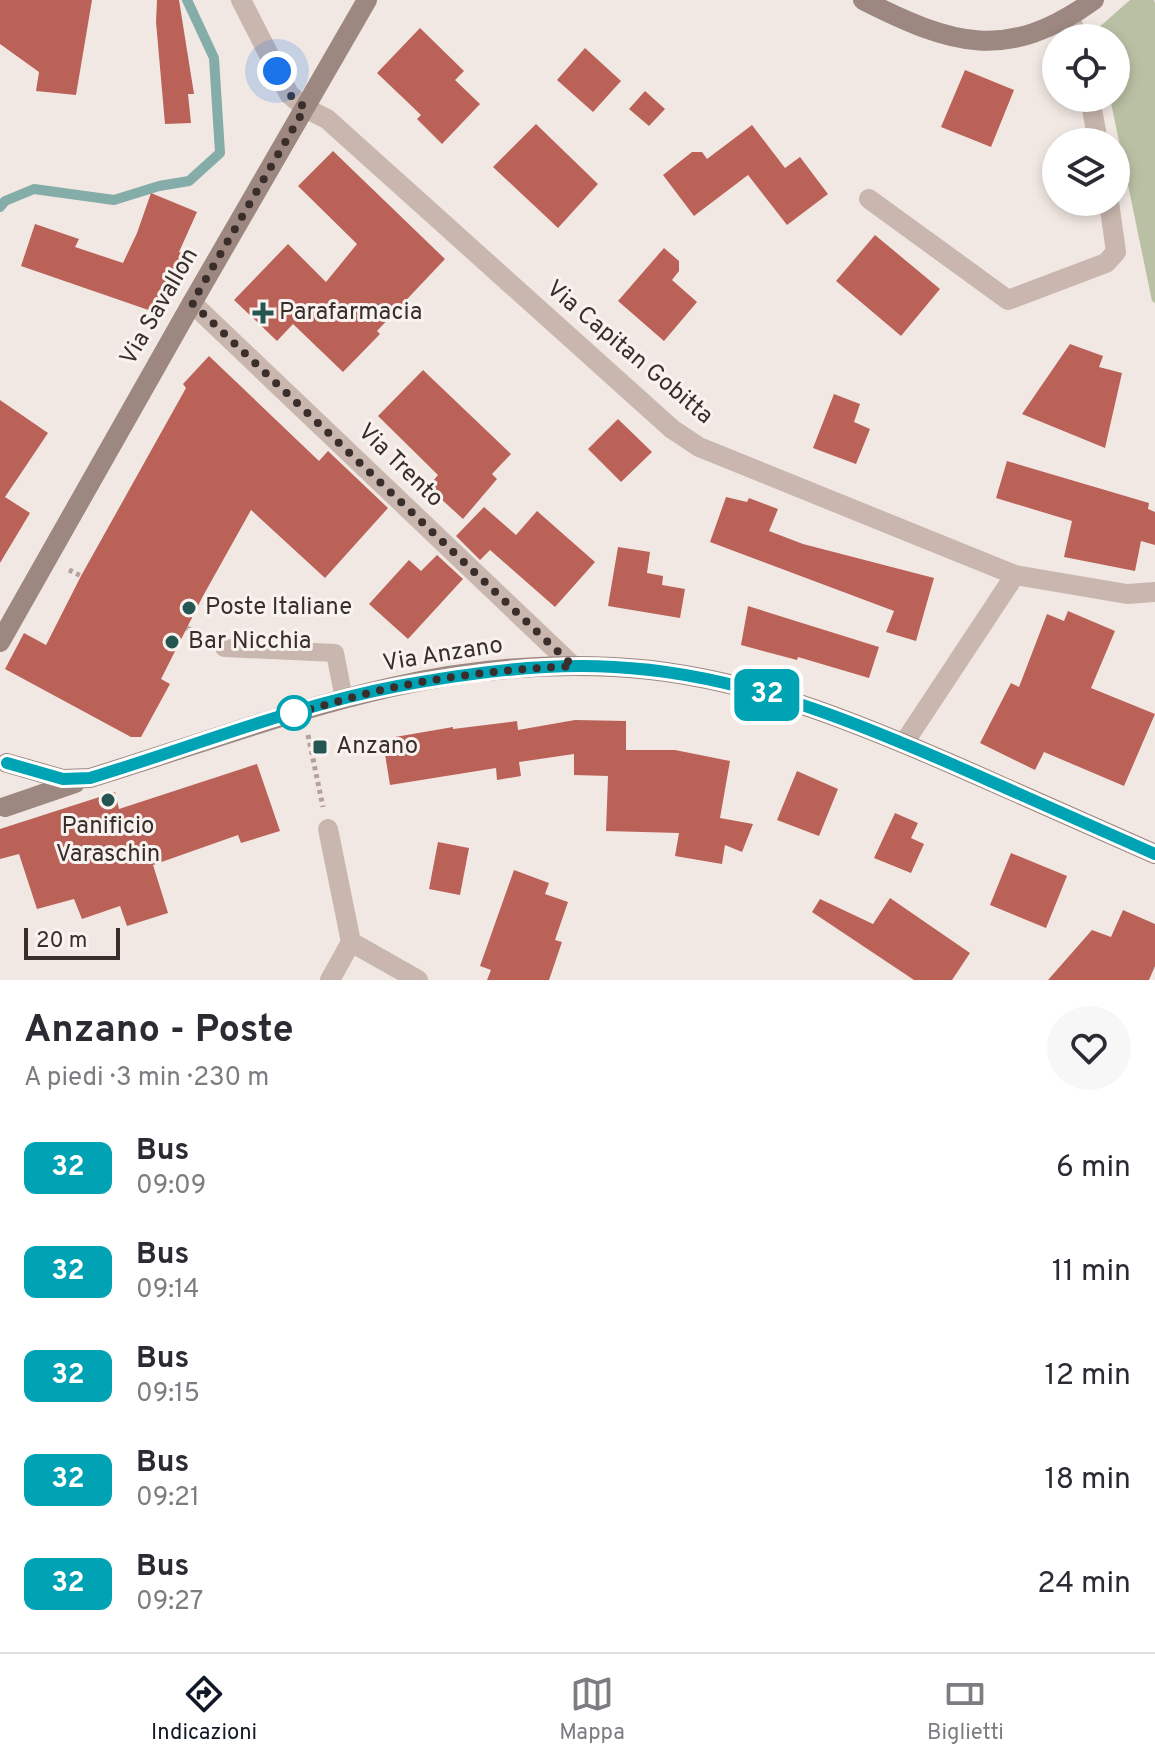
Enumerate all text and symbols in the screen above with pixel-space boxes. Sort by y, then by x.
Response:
map controls [1042,24,1130,216]
button: locate [1042,24,1130,112]
your location [257,51,297,91]
button: layers [1042,128,1130,216]
street label: Via Savallon [114,243,206,371]
street label: Via Capitan Gobitta [539,274,719,432]
place label: Parafarmacia [279,298,422,328]
marker: Parafarmacia [254,304,272,322]
street label: Via Trento [351,418,449,514]
place label: Poste Italiane [205,593,352,623]
marker: Poste Italiane [180,599,198,617]
place label: Bar Nicchia [188,627,311,657]
street label: Via Anzano [381,631,505,679]
marker: Bar Nicchia [163,633,181,651]
line badge: 32 [731,669,803,721]
text: 32 [750,677,784,713]
unlabelled marker [277,696,311,730]
place label: Anzano [336,732,418,762]
marker: Anzano [311,738,329,756]
marker: Panificio Varaschin [99,791,117,809]
place label: Panificio Varaschin [56,812,160,870]
scale bar [24,924,120,960]
text: 20 m [36,928,87,955]
button: heart [1047,1006,1131,1090]
text: Anzano - Poste [24,1007,294,1056]
text: A piedi · 3 min · 230 m [24,1062,269,1095]
text: Bus [136,1133,189,1170]
text: 32 [51,1150,85,1186]
text: 6 min [1056,1150,1131,1187]
text: 09:09 [136,1170,206,1203]
text: Bus [136,1237,189,1274]
text: 32 [51,1254,85,1290]
text: 11 min [1052,1254,1131,1291]
text: 09:14 [136,1274,199,1307]
text: Bus [136,1341,189,1378]
text: 32 [51,1358,85,1394]
text: 12 min [1044,1358,1131,1395]
text: 09:15 [136,1378,200,1411]
text: Bus [136,1445,189,1482]
text: 32 [51,1462,85,1498]
text: 18 min [1045,1462,1131,1499]
text: 09:21 [136,1482,200,1515]
text: Bus [136,1549,189,1586]
text: 32 [51,1566,85,1602]
text: 24 min [1037,1566,1131,1603]
text: 09:27 [136,1586,203,1619]
tab: Indicazioni [151,1672,257,1747]
tab: Mappa [559,1672,625,1747]
tab: Biglietti [927,1672,1004,1747]

